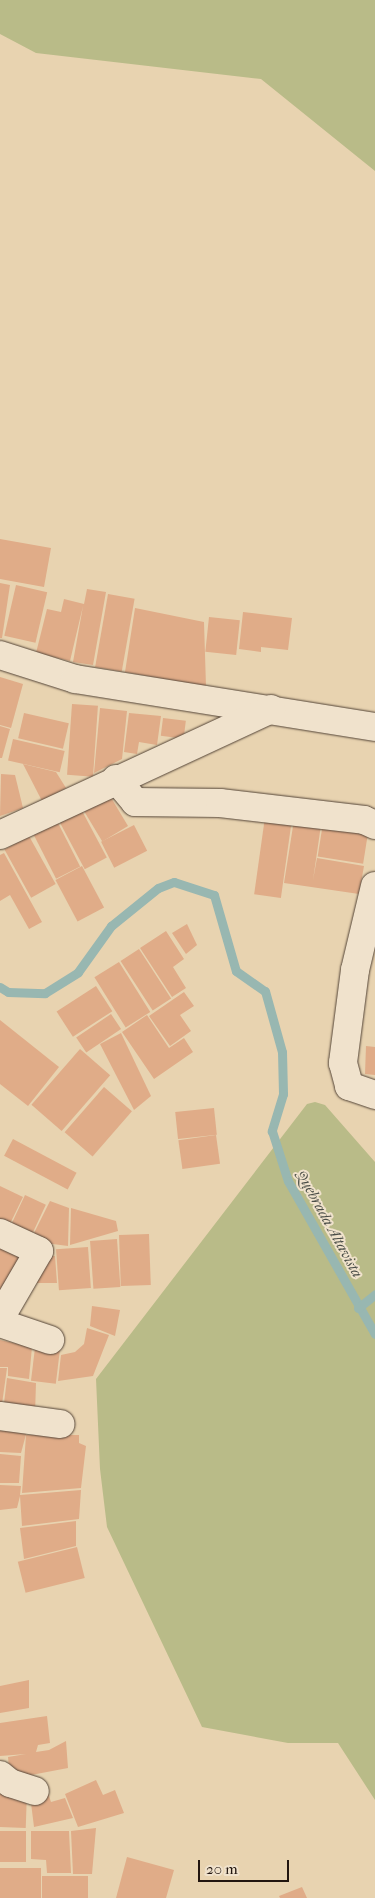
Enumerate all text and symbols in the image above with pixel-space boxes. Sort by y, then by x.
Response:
water label: Quebrada Altavista [292,1167,366,1281]
scale bar [200,1850,291,1882]
text: 20 m [206,1860,238,1878]

